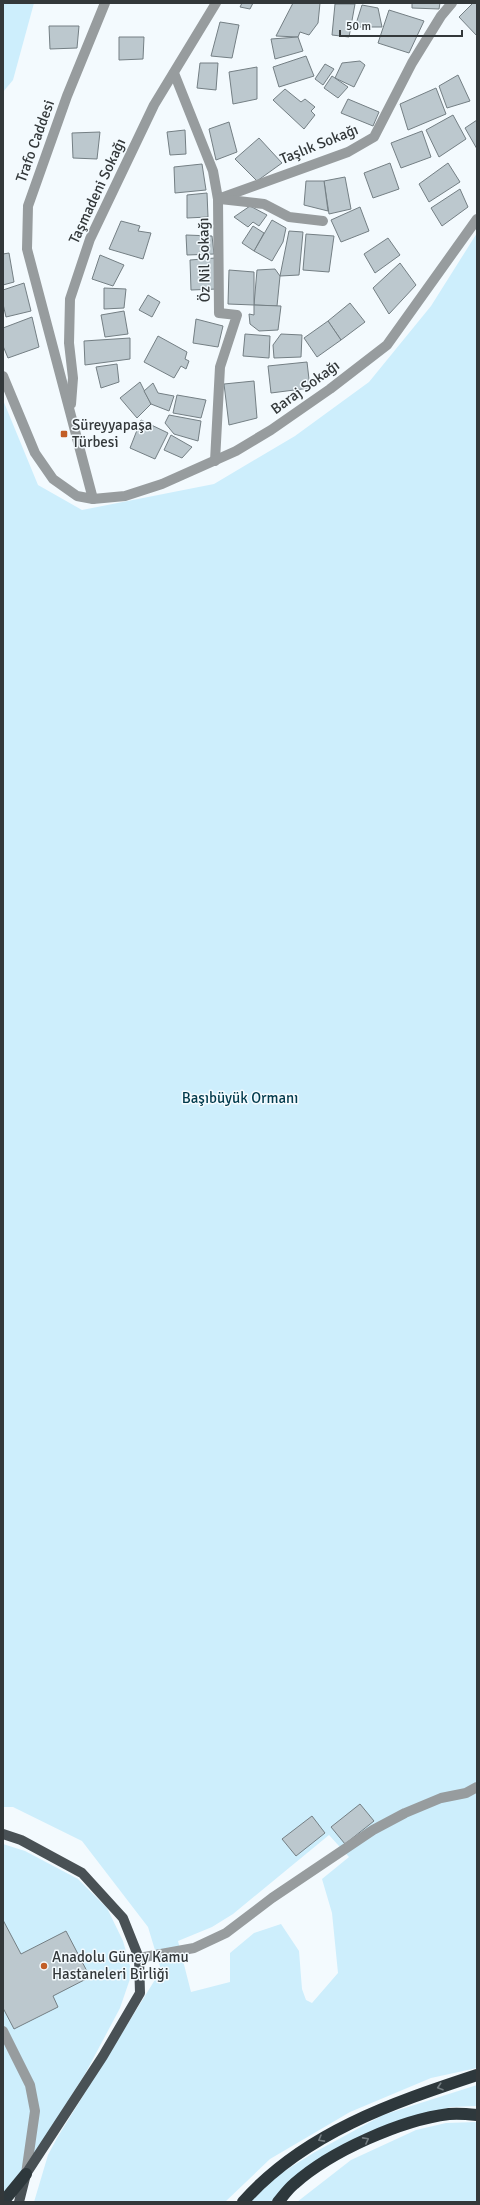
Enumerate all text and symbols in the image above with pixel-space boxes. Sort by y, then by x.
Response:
scale bar [340,12,462,38]
text: 50 m [346,19,371,34]
street label: Trafo Caddesi [12,97,58,185]
street label: Taşlık Sokağı [277,120,361,168]
street label: Taşmadeni Sokağı [65,135,129,247]
street label: Öz Nil Sokağı [194,217,214,303]
street label: Baraj Sokağı [267,356,343,418]
place label: Süreyyapaşa Türbesi [72,416,152,451]
marker: Süreyyapaşa Türbesi [59,429,69,439]
park label: Başıbüyük Ormanı [182,1089,298,1107]
place label: Anadolu Güney Kamu Hastaneleri Birliği [52,1948,189,1983]
marker: Anadolu Güney Kamu Hastaneleri Birliği [39,1961,49,1971]
one-way arrow [437,2083,444,2091]
one-way arrow [318,2134,325,2141]
one-way arrow [362,2137,369,2145]

